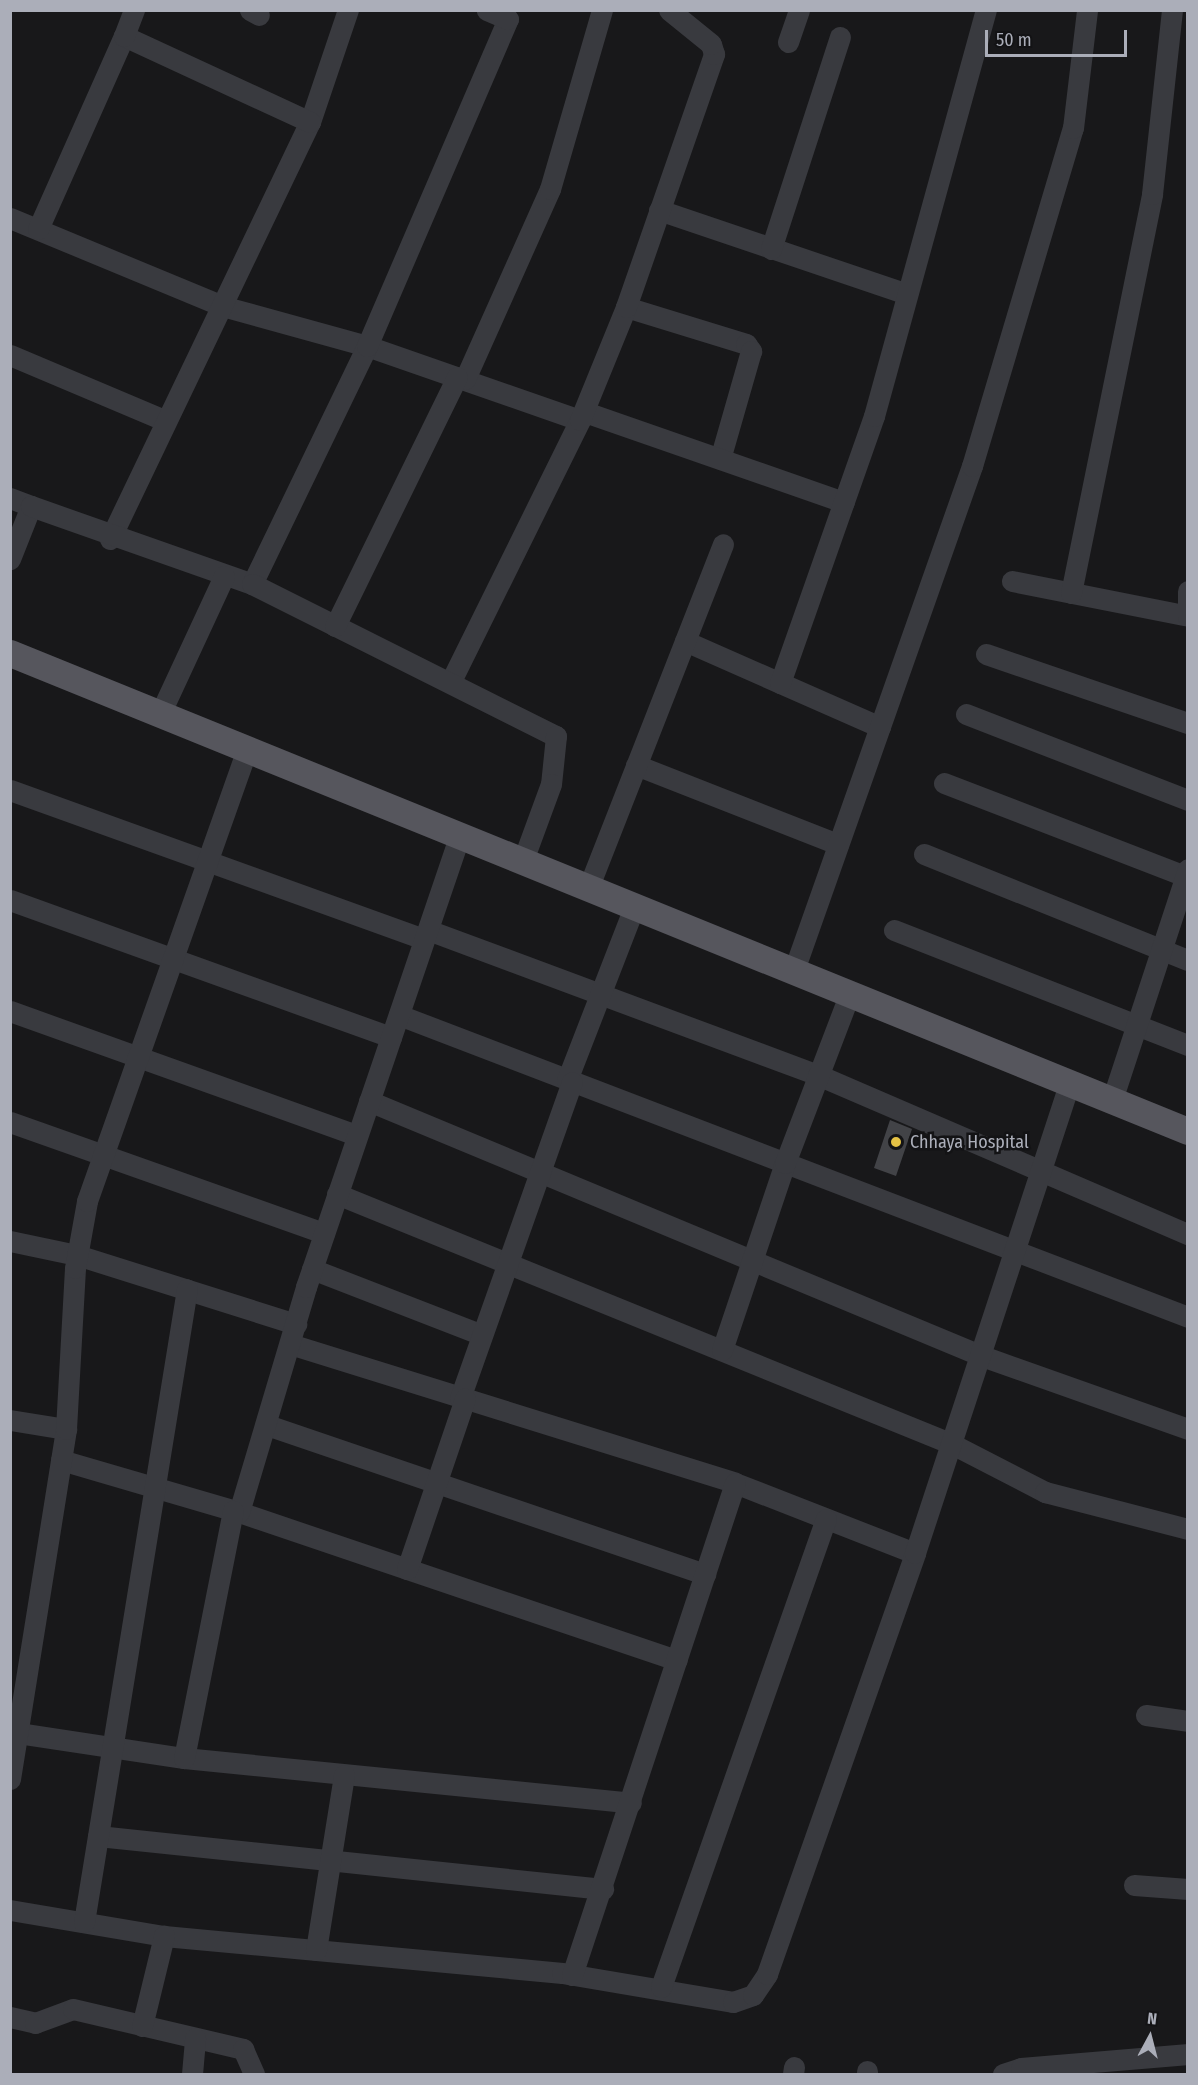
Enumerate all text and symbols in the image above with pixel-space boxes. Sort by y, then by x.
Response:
scale bar [988,18,1130,56]
text: 50 m [996,29,1032,51]
place label: Chhaya Hospital [910,1131,1029,1153]
marker: Chhaya Hospital [887,1133,905,1151]
north arrow [1120,2007,1180,2067]
text: N [1146,2009,1158,2029]

